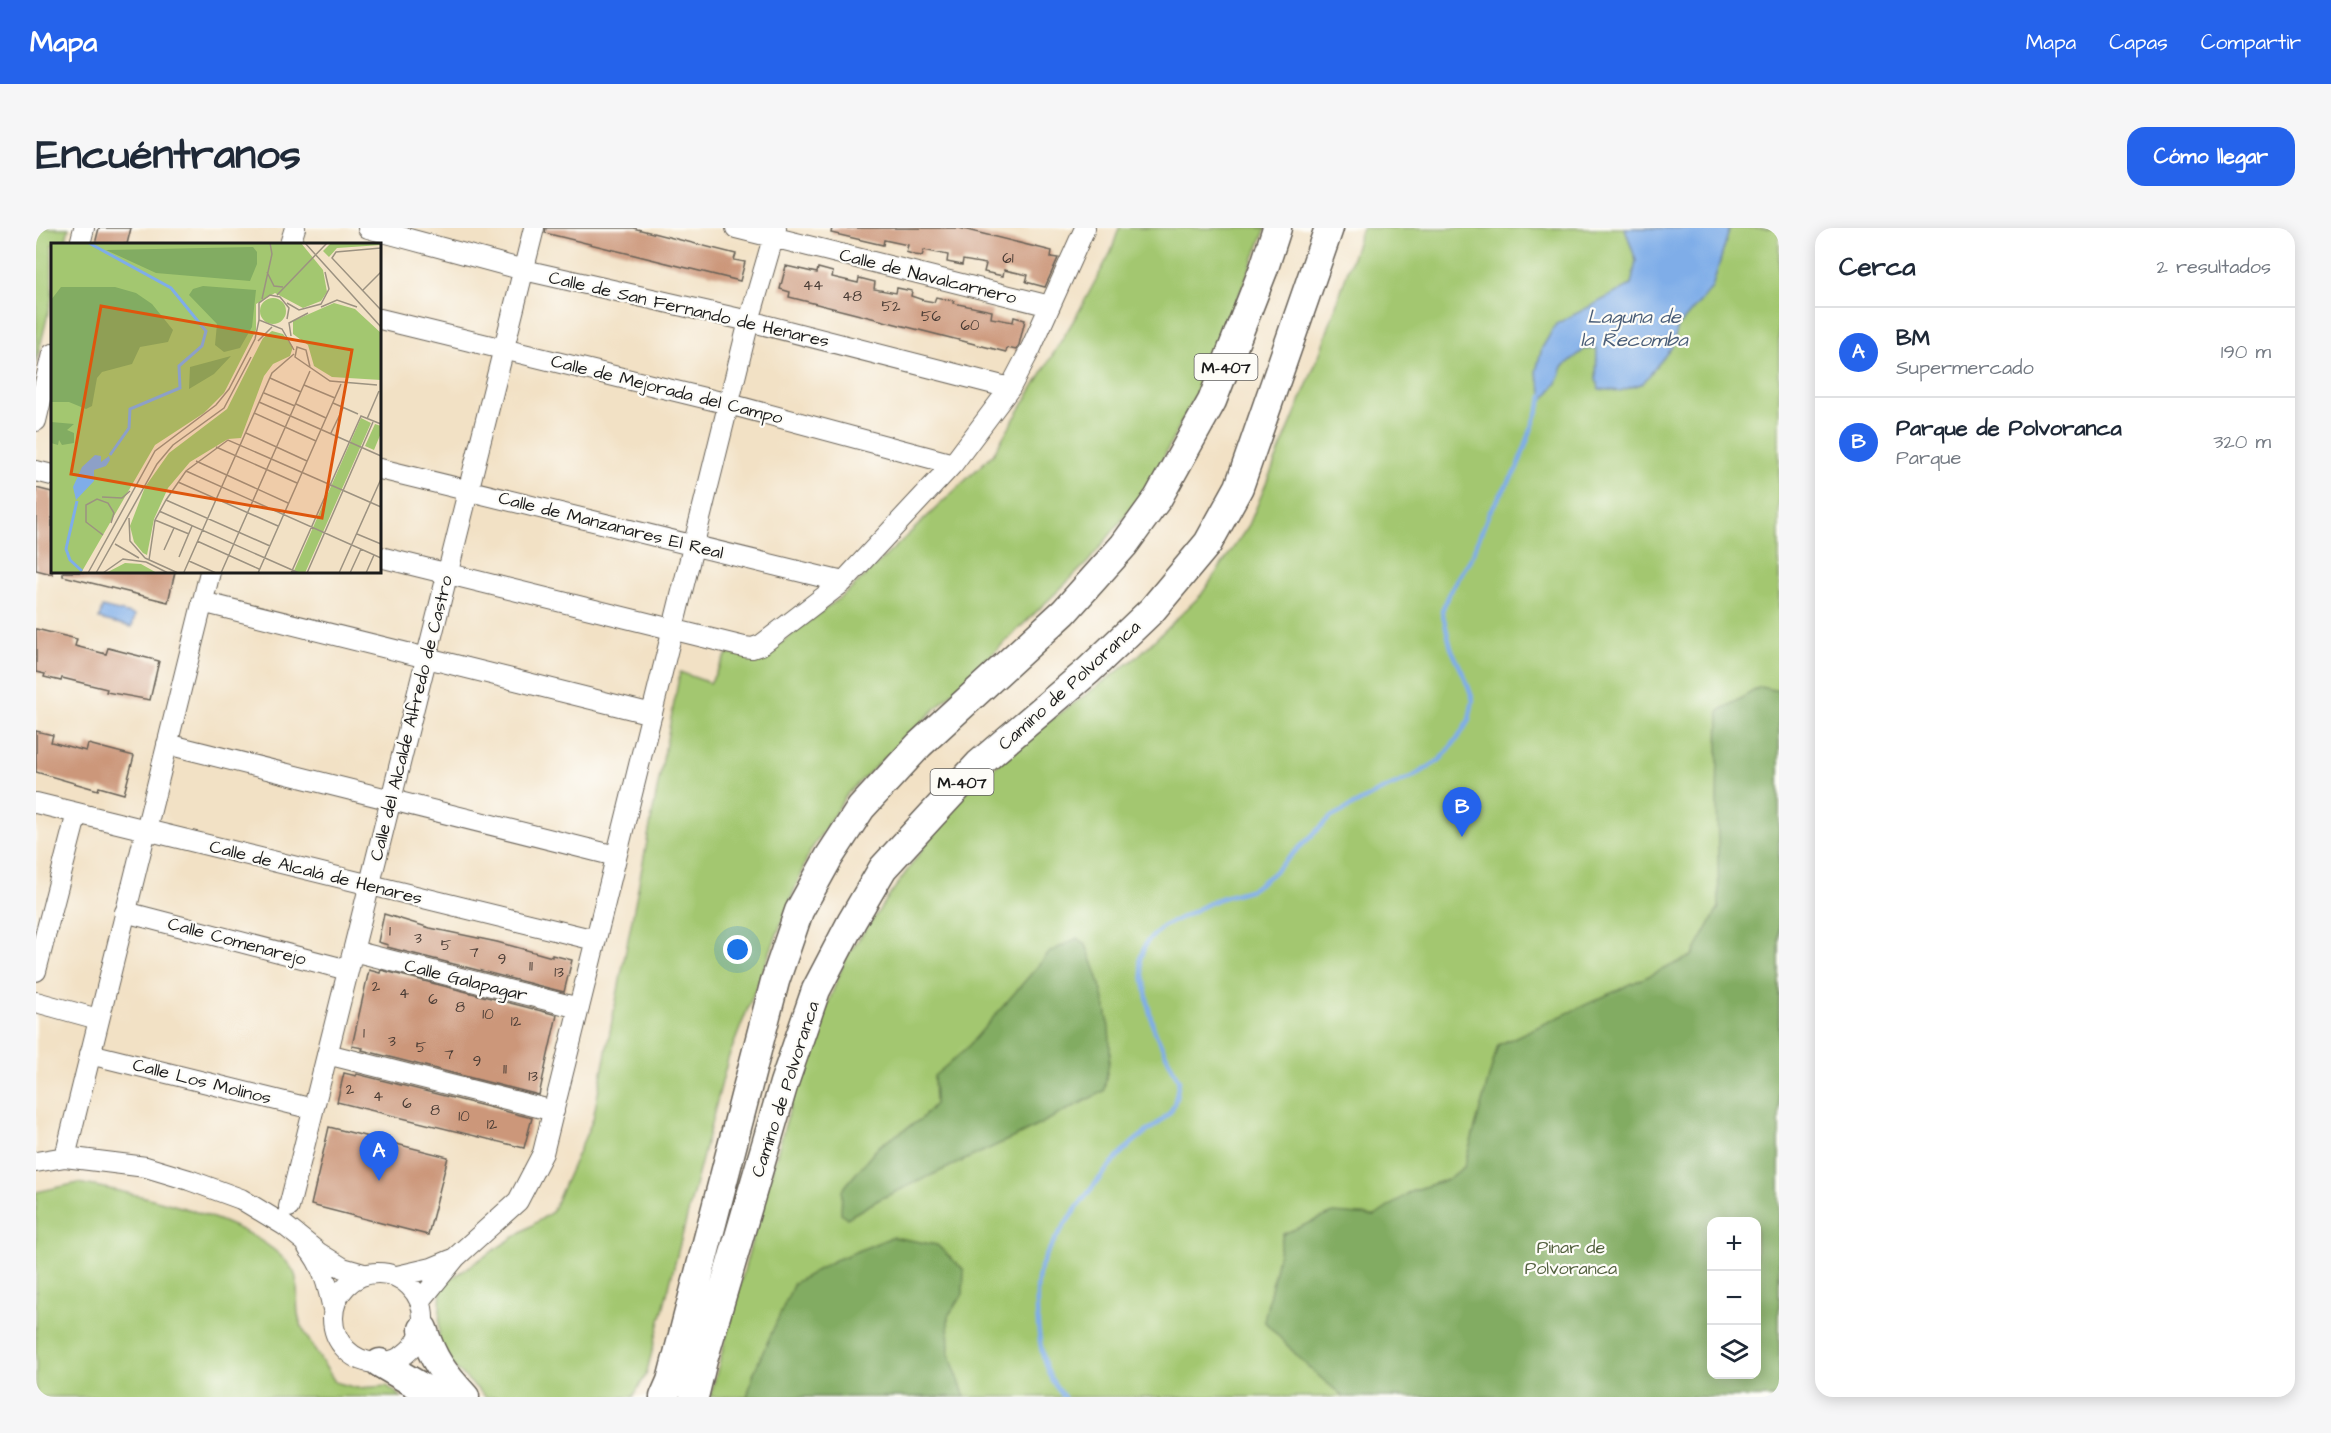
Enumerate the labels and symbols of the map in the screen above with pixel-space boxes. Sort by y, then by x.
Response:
street label: Calle de Navalcarnero [837,242,1019,311]
inset map [51,243,381,573]
house number: 61 [1002,248,1014,269]
street label: Calle de San Fernando de Henares [546,265,832,354]
house number: 44 [803,275,823,296]
house number: 48 [842,286,862,307]
house number: 52 [881,296,901,317]
water label: Laguna de la Recomba [1580,303,1688,354]
house number: 56 [921,306,942,327]
house number: 60 [961,315,980,336]
street label: Calle de Mejorada del Campo [548,349,786,430]
road number: M-407 [1194,354,1258,380]
street label: Calle de Manzanares El Real [496,485,726,566]
street label: Calle del Alcalde Alfredo de Castro [364,573,459,863]
street label: Camino de Polvoranca [993,615,1146,756]
road number: M-407 [930,769,994,795]
pin: B [1442,788,1482,837]
street label: Calle de Alcalá de Henares [207,834,425,911]
street label: Calle Comenarejo [165,911,309,972]
house number: 1 [389,921,391,942]
house number: 3 [414,928,422,949]
house number: 5 [441,935,452,956]
your location [723,935,752,964]
house number: 7 [469,942,479,963]
house number: 9 [498,949,506,970]
street label: Calle Galapagar [402,953,530,1009]
house number: 11 [529,956,533,977]
house number: 13 [554,962,564,983]
house number: 2 [372,976,381,997]
house number: 4 [399,983,409,1004]
house number: 6 [428,989,438,1010]
house number: 8 [455,997,465,1018]
street label: Camino de Polvoranca [745,998,826,1180]
house number: 10 [482,1004,494,1025]
house number: 12 [511,1011,522,1032]
house number: 1 [363,1023,365,1044]
house number: 3 [388,1031,396,1052]
house number: 5 [416,1037,427,1058]
house number: 7 [444,1044,454,1065]
house number: 9 [473,1051,481,1072]
street label: Calle Los Molinos [130,1052,274,1111]
house number: 11 [503,1059,507,1080]
house number: 13 [528,1066,538,1087]
house number: 2 [346,1079,355,1100]
house number: 4 [373,1086,383,1107]
house number: 6 [402,1093,412,1114]
house number: 8 [430,1100,440,1121]
house number: 10 [458,1106,470,1127]
house number: 12 [487,1114,498,1135]
pin: A [360,1132,398,1181]
park label: Pinar de Polvoranca [1525,1235,1617,1281]

